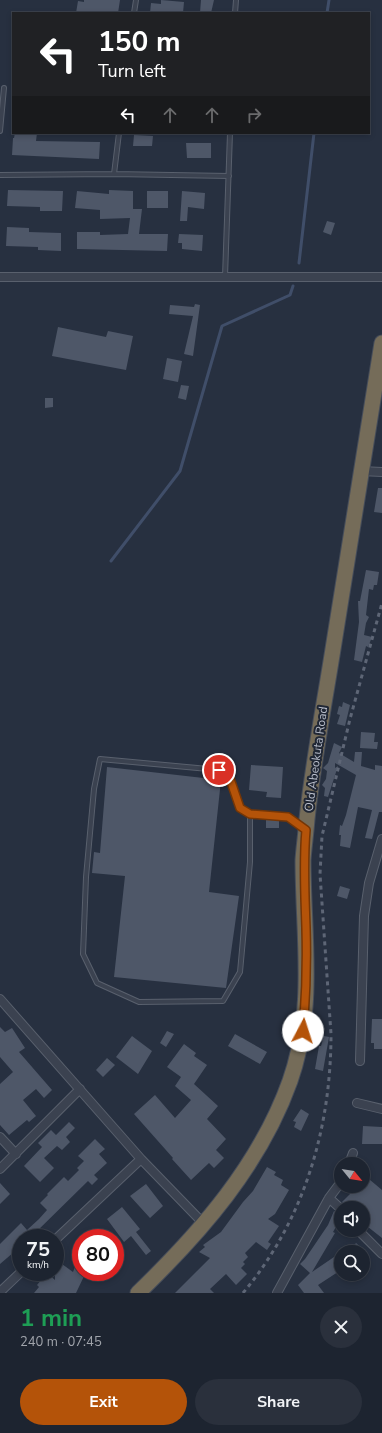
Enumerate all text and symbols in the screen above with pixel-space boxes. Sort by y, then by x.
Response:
text: 150 m [98,23,181,61]
icon: left [32,28,84,80]
text: Turn left [98,59,166,83]
icon: left [117,104,139,126]
icon: ahead [159,104,181,126]
icon: ahead [201,104,223,126]
icon: right [243,104,265,126]
street label: Old Abeokuta Road [301,705,331,813]
pin [202,753,236,787]
icon: arrive [208,759,230,781]
position arrow [282,1010,324,1052]
north arrow [334,1157,370,1193]
map controls [334,1157,370,1281]
button: sound [334,1201,370,1237]
speed limit sign: 80 [72,1229,124,1281]
text: 75 [26,1236,50,1263]
button: search [334,1245,370,1281]
text: km/h [27,1258,49,1272]
text: 1 min [20,1302,82,1334]
button: close [320,1306,362,1348]
text: 240 m · 07:45 [20,1333,102,1351]
button: Exit [20,1379,187,1425]
button: Share [195,1379,362,1425]

